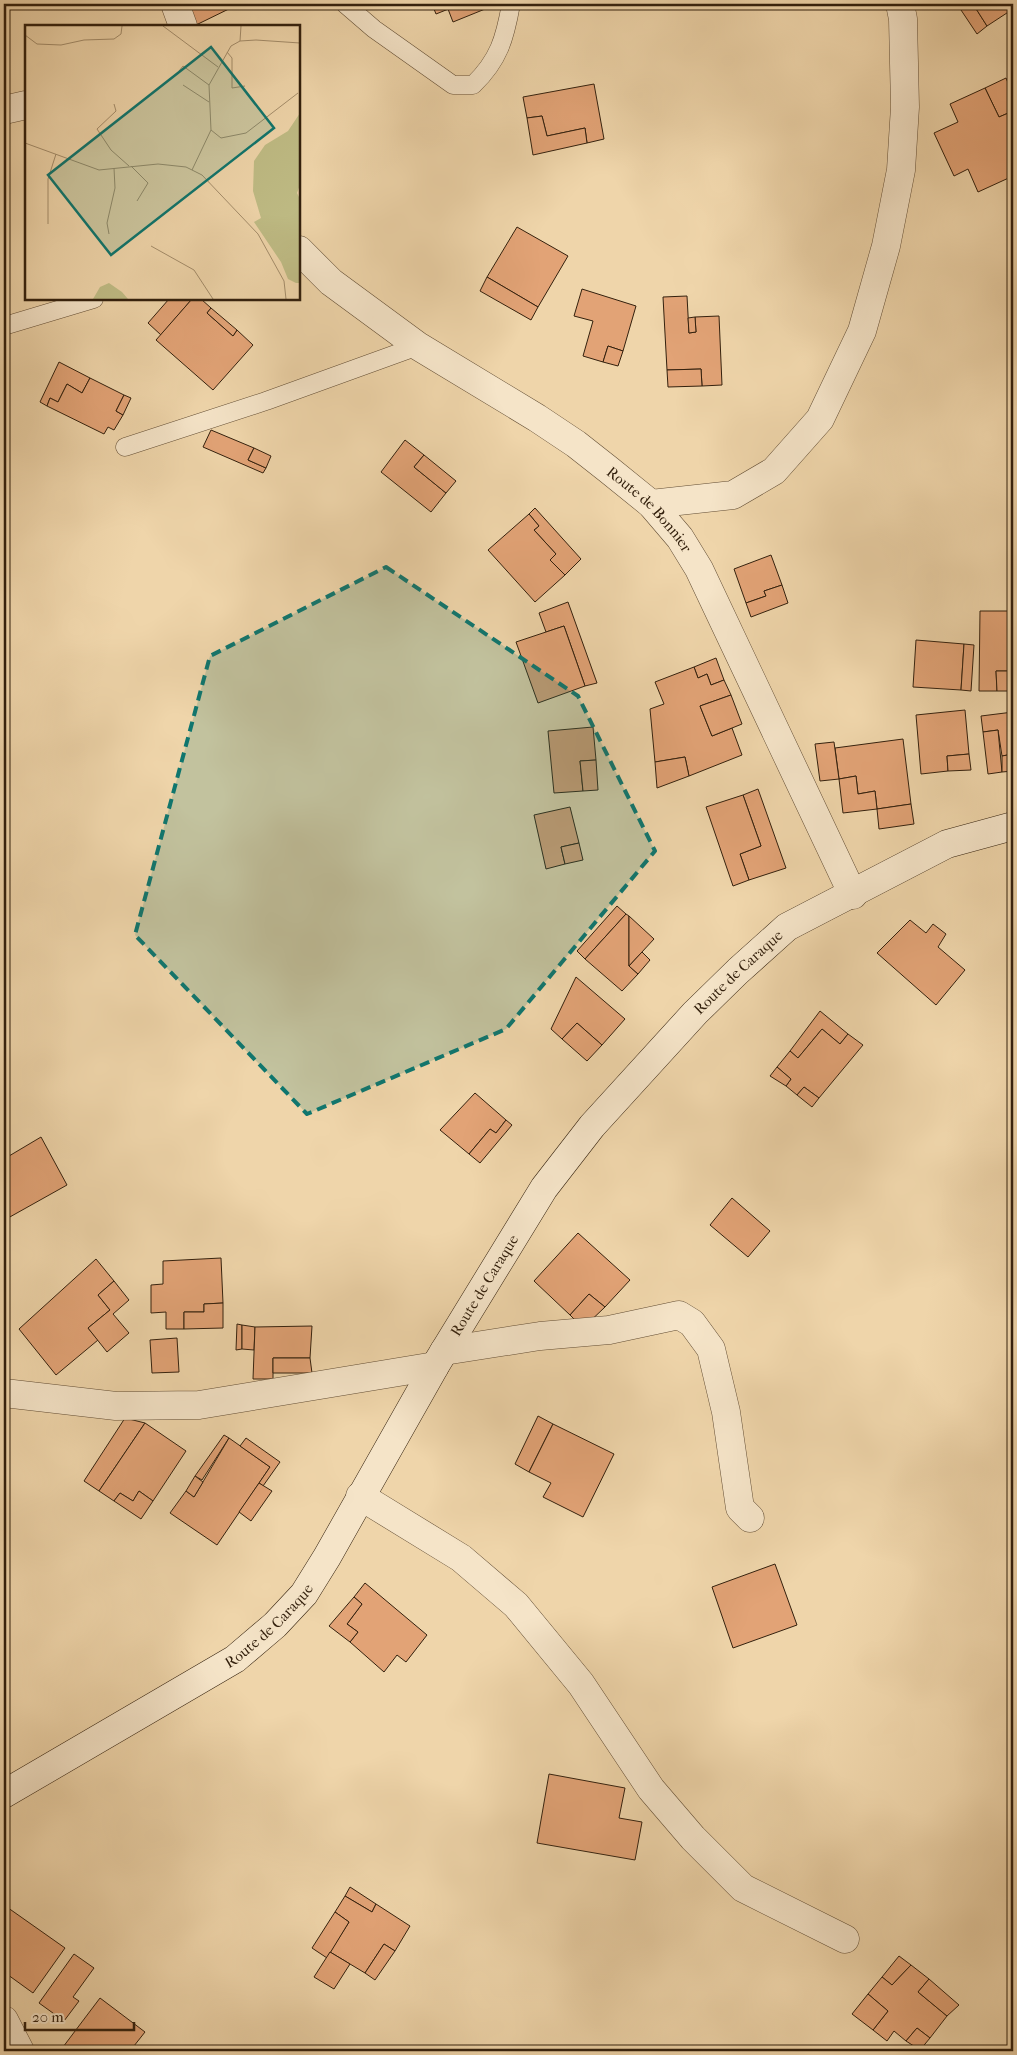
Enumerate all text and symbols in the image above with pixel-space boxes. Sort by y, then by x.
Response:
inset map [25,25,300,300]
street label: Route de Bonnier [603,463,696,556]
street label: Route de Caraque [690,926,787,1018]
street label: Route de Caraque [447,1231,522,1339]
street label: Route de Caraque [222,1580,317,1672]
scale bar [25,2000,134,2032]
text: 20 m [32,2008,64,2026]

